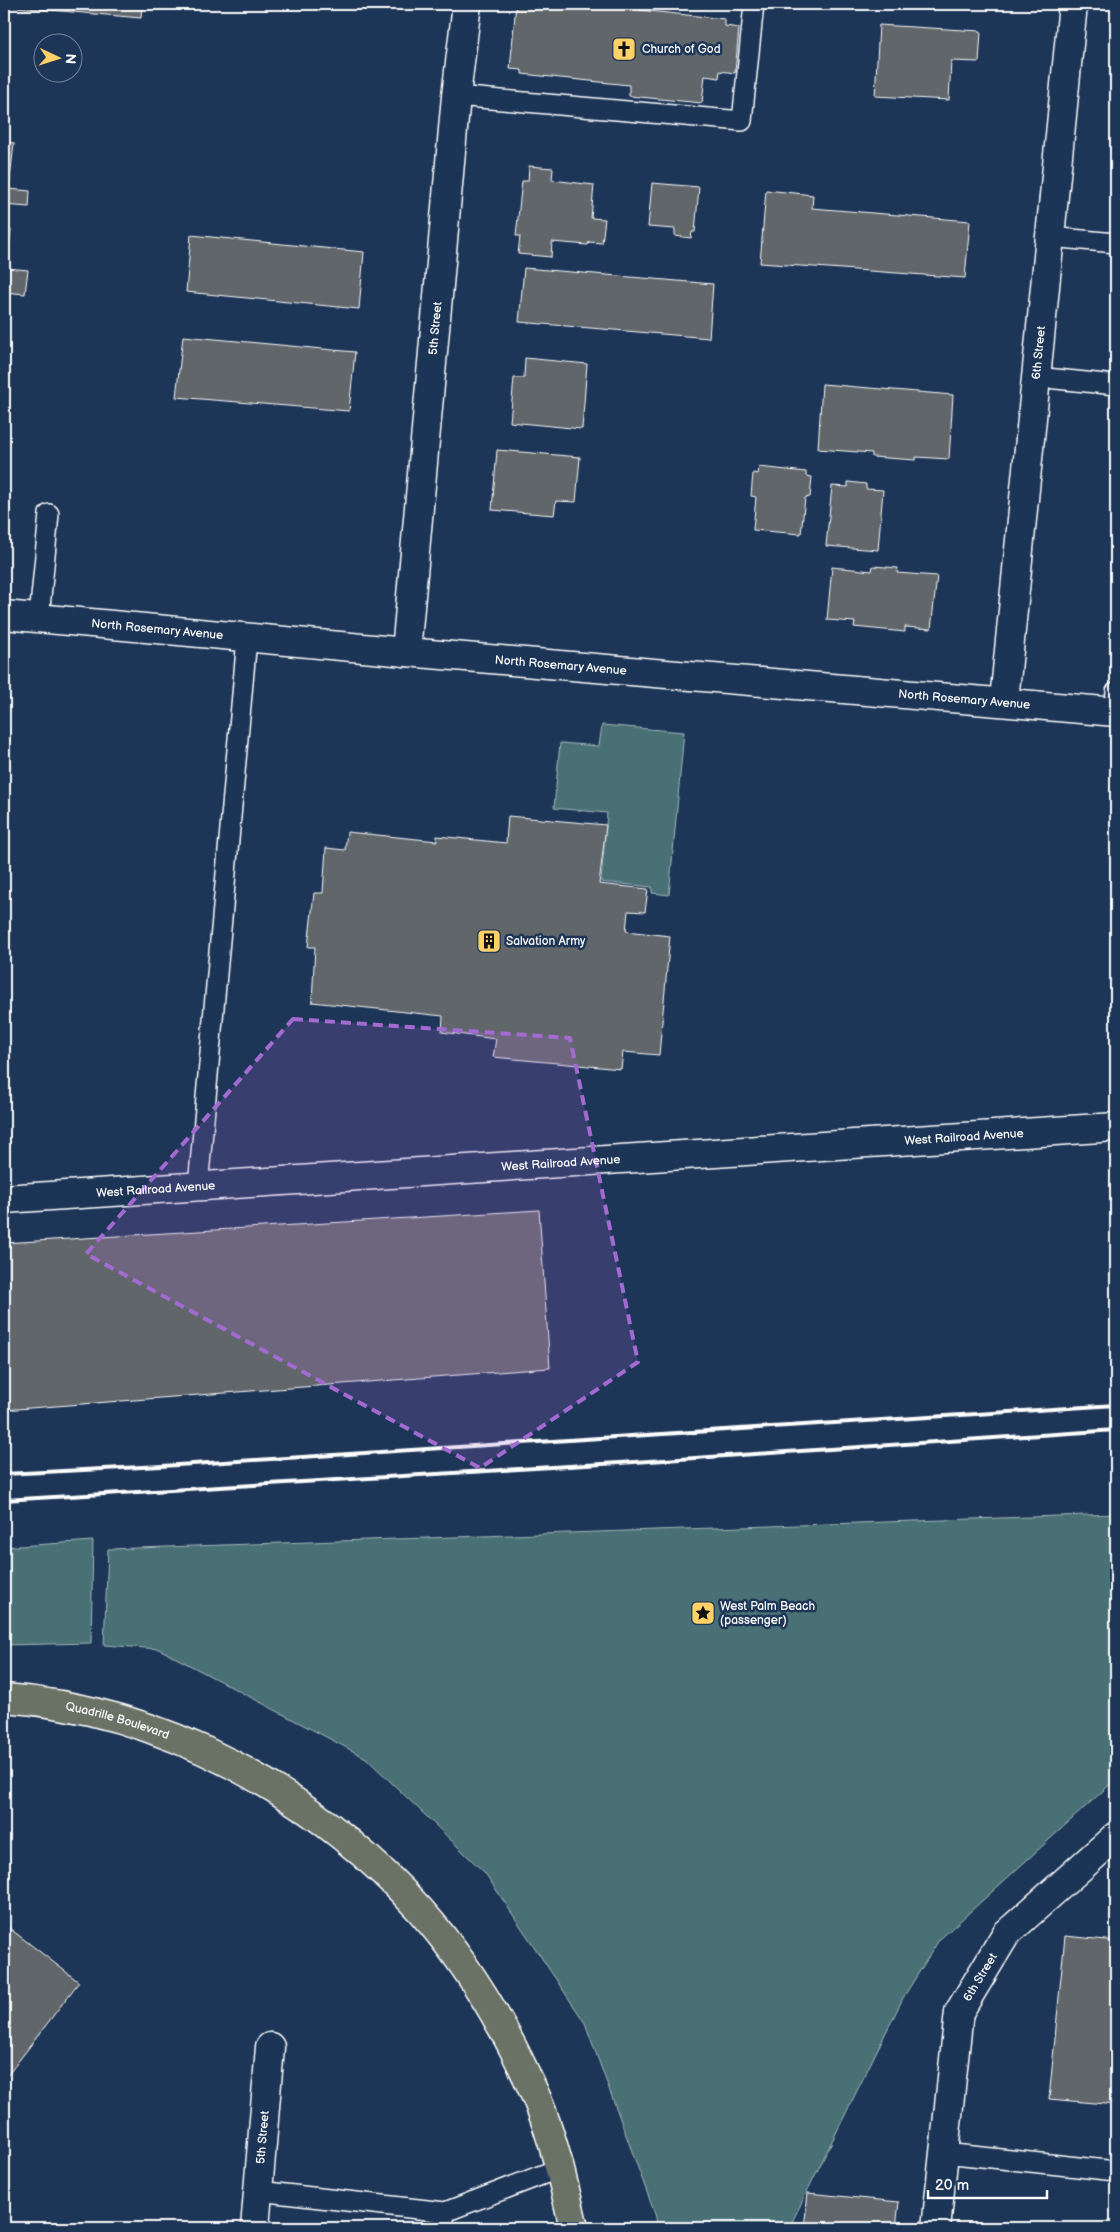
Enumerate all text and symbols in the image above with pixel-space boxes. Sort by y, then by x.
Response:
north arrow [32,32,82,82]
church icon: Church of God [611,36,637,62]
place label: Church of God [642,42,721,57]
text: N [62,53,79,65]
street label: 5th Street [425,301,445,355]
street label: 6th Street [1028,325,1049,380]
street label: North Rosemary Avenue [91,616,224,643]
street label: North Rosemary Avenue [494,652,627,678]
street label: North Rosemary Avenue [898,686,1031,712]
building icon: Salvation Army [476,928,502,954]
place label: Salvation Army [506,934,586,949]
street label: West Railroad Avenue [904,1126,1024,1148]
street label: West Railroad Avenue [501,1152,621,1174]
street label: West Railroad Avenue [96,1178,216,1201]
place label: West Palm Beach (passenger) [720,1599,815,1628]
place icon: West Palm Beach (passenger) [690,1600,716,1626]
street label: Quadrille Boulevard [64,1699,172,1743]
street label: 6th Street [960,1950,1000,2004]
street label: 5th Street [253,2110,272,2164]
scale bar [928,2167,1046,2199]
text: 20 m [935,2176,969,2195]

